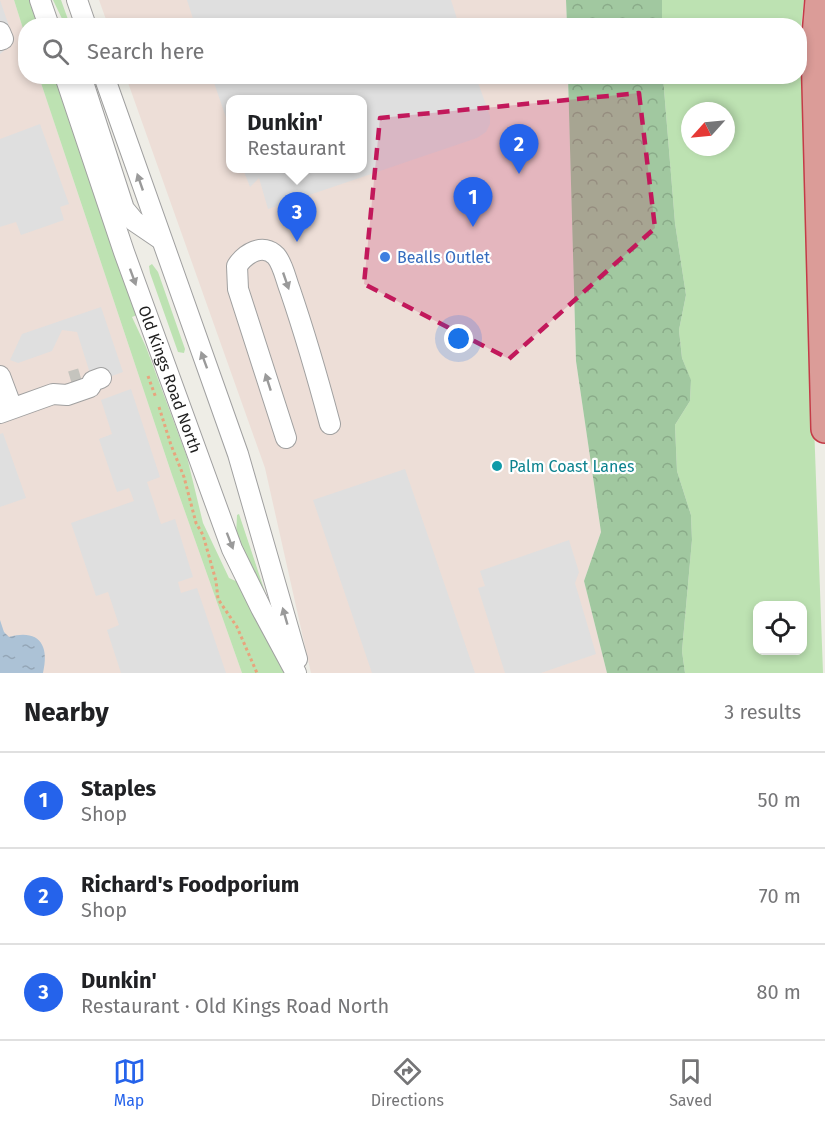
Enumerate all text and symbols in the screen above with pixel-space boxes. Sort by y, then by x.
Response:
search box [18,18,807,84]
icon: search [39,35,72,68]
text: Search here [87,38,205,65]
popup [226,95,367,173]
north arrow [681,102,735,156]
text: Dunkin' [247,109,323,136]
pin: 2 [500,124,538,174]
text: Restaurant [247,136,346,160]
one-way arrow [135,173,145,191]
pin: 1 [454,178,492,227]
pin: 3 [278,192,316,242]
place label: Bealls Outlet [397,248,490,267]
marker: Bealls Outlet [378,250,392,264]
one-way arrow [129,269,139,287]
one-way arrow [282,272,292,290]
street label: Old Kings Road North [135,303,206,456]
your location [444,324,473,353]
one-way arrow [198,350,208,368]
one-way arrow [263,373,272,391]
place label: Palm Coast Lanes [509,457,635,476]
marker: Palm Coast Lanes [490,459,504,473]
one-way arrow [225,532,235,550]
map controls [753,601,807,655]
button: locate [753,601,807,655]
one-way arrow [280,607,289,625]
text: Nearby [24,697,109,728]
text: 3 results [724,700,801,724]
text: Staples [81,775,156,802]
text: 1 [39,788,48,812]
text: 50 m [757,788,801,812]
text: Shop [81,802,127,826]
text: Richard's Foodporium [81,871,299,898]
text: 2 [38,884,49,908]
text: 70 m [759,884,801,908]
text: Shop [81,898,127,922]
text: Dunkin' [81,967,157,994]
text: 3 [38,980,49,1004]
text: 80 m [756,980,801,1004]
text: Restaurant · Old Kings Road North [81,994,389,1018]
tab: Map [113,1055,146,1110]
tab: Directions [371,1055,444,1110]
tab: Saved [669,1055,712,1110]

